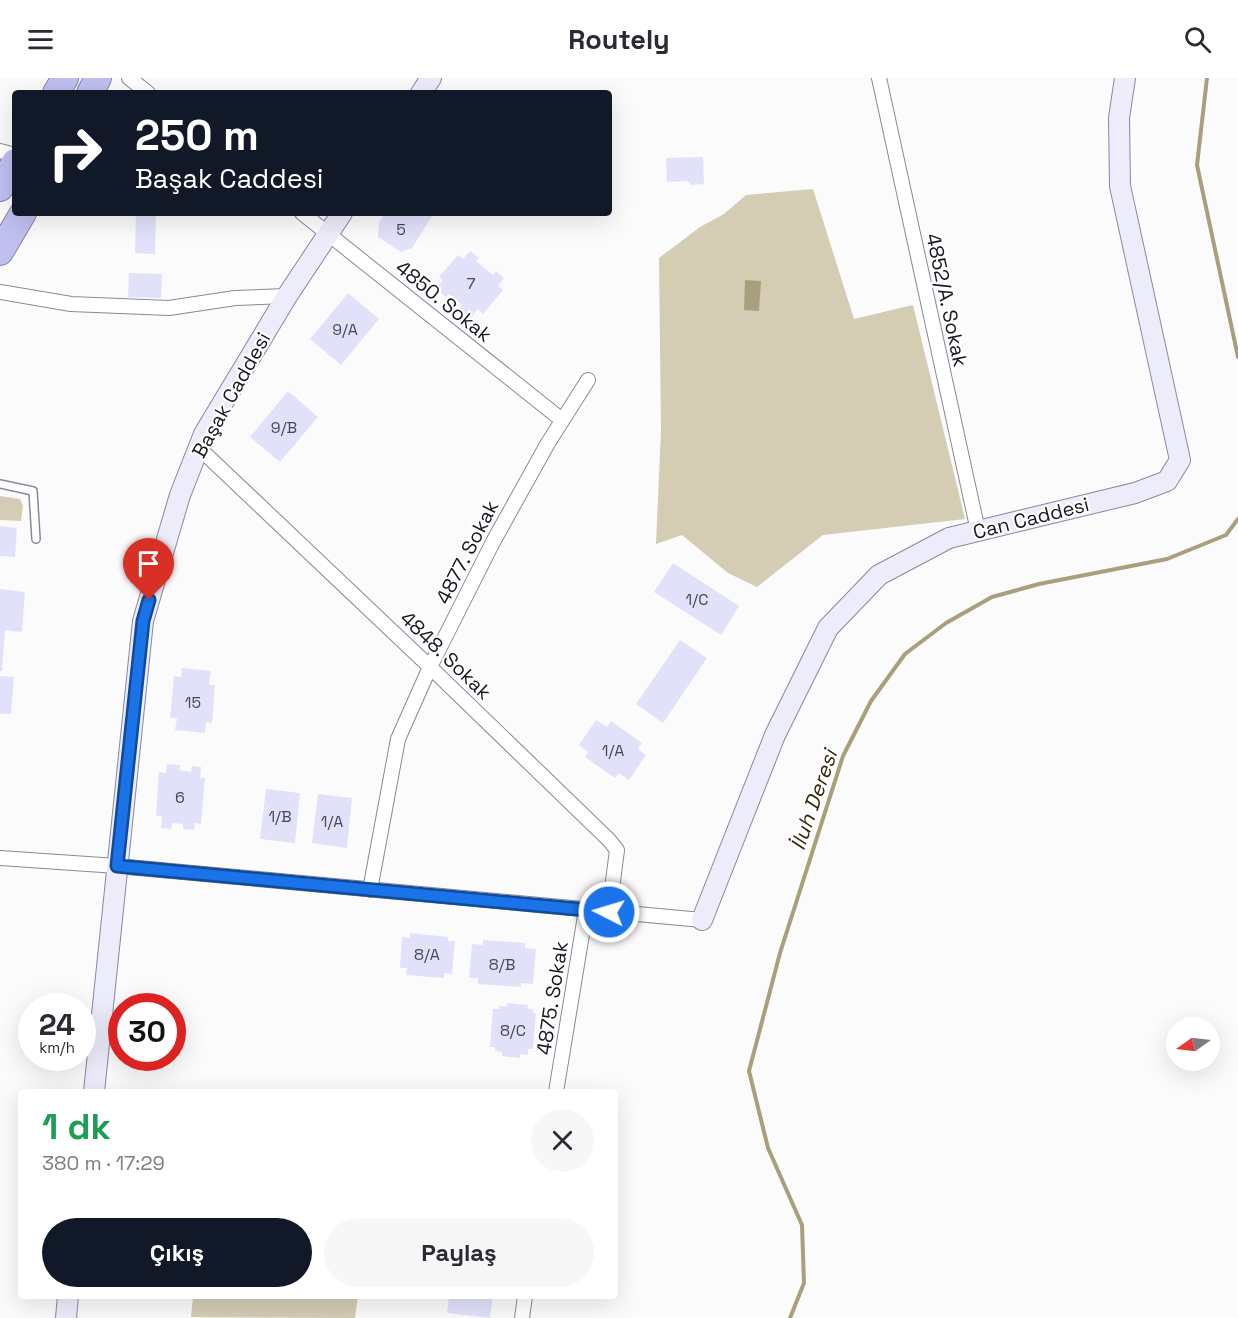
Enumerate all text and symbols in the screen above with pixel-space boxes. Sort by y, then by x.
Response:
text: Routely [568,22,670,57]
icon: menu [24,23,57,56]
icon: search [1181,23,1214,56]
text: 250 m [135,109,259,162]
icon: right [36,114,114,192]
text: Başak Caddesi [135,161,323,196]
house number: 5 [396,219,406,240]
street label: 4852/A. Sokak [920,231,974,369]
street label: 4850. Sokak [391,254,498,348]
house number: 7 [466,273,476,294]
house number: 9/A [332,319,358,340]
street label: Başak Caddesi [186,328,276,462]
house number: 9/B [271,417,297,438]
street label: Can Caddesi [970,491,1092,545]
street label: 4877. Sokak [430,496,504,608]
pin [123,538,174,600]
icon: arrive [132,547,165,580]
house number: 1/C [686,589,708,610]
street label: 4848. Sokak [395,605,497,705]
house number: 15 [185,692,201,713]
house number: 1/A [602,740,624,761]
water label: İluh Deresi [784,744,844,853]
house number: 6 [175,787,185,808]
house number: 1/B [268,806,292,827]
house number: 1/A [321,811,343,832]
position arrow [577,880,641,944]
street label: 4875. Sokak [530,939,574,1057]
house number: 8/A [414,944,440,965]
house number: 8/B [489,954,515,975]
speed limit sign: 30 [108,993,186,1071]
text: 24 [39,1005,75,1044]
north arrow [1166,1017,1220,1071]
map controls [1166,1017,1220,1071]
house number: 8/C [500,1020,526,1041]
text: km/h [39,1038,75,1057]
text: 1 dk [42,1104,111,1150]
button: close [531,1109,594,1172]
text: 380 m · 17:29 [42,1150,165,1176]
button: Çıkış [42,1218,312,1287]
button: Paylaş [324,1218,594,1287]

